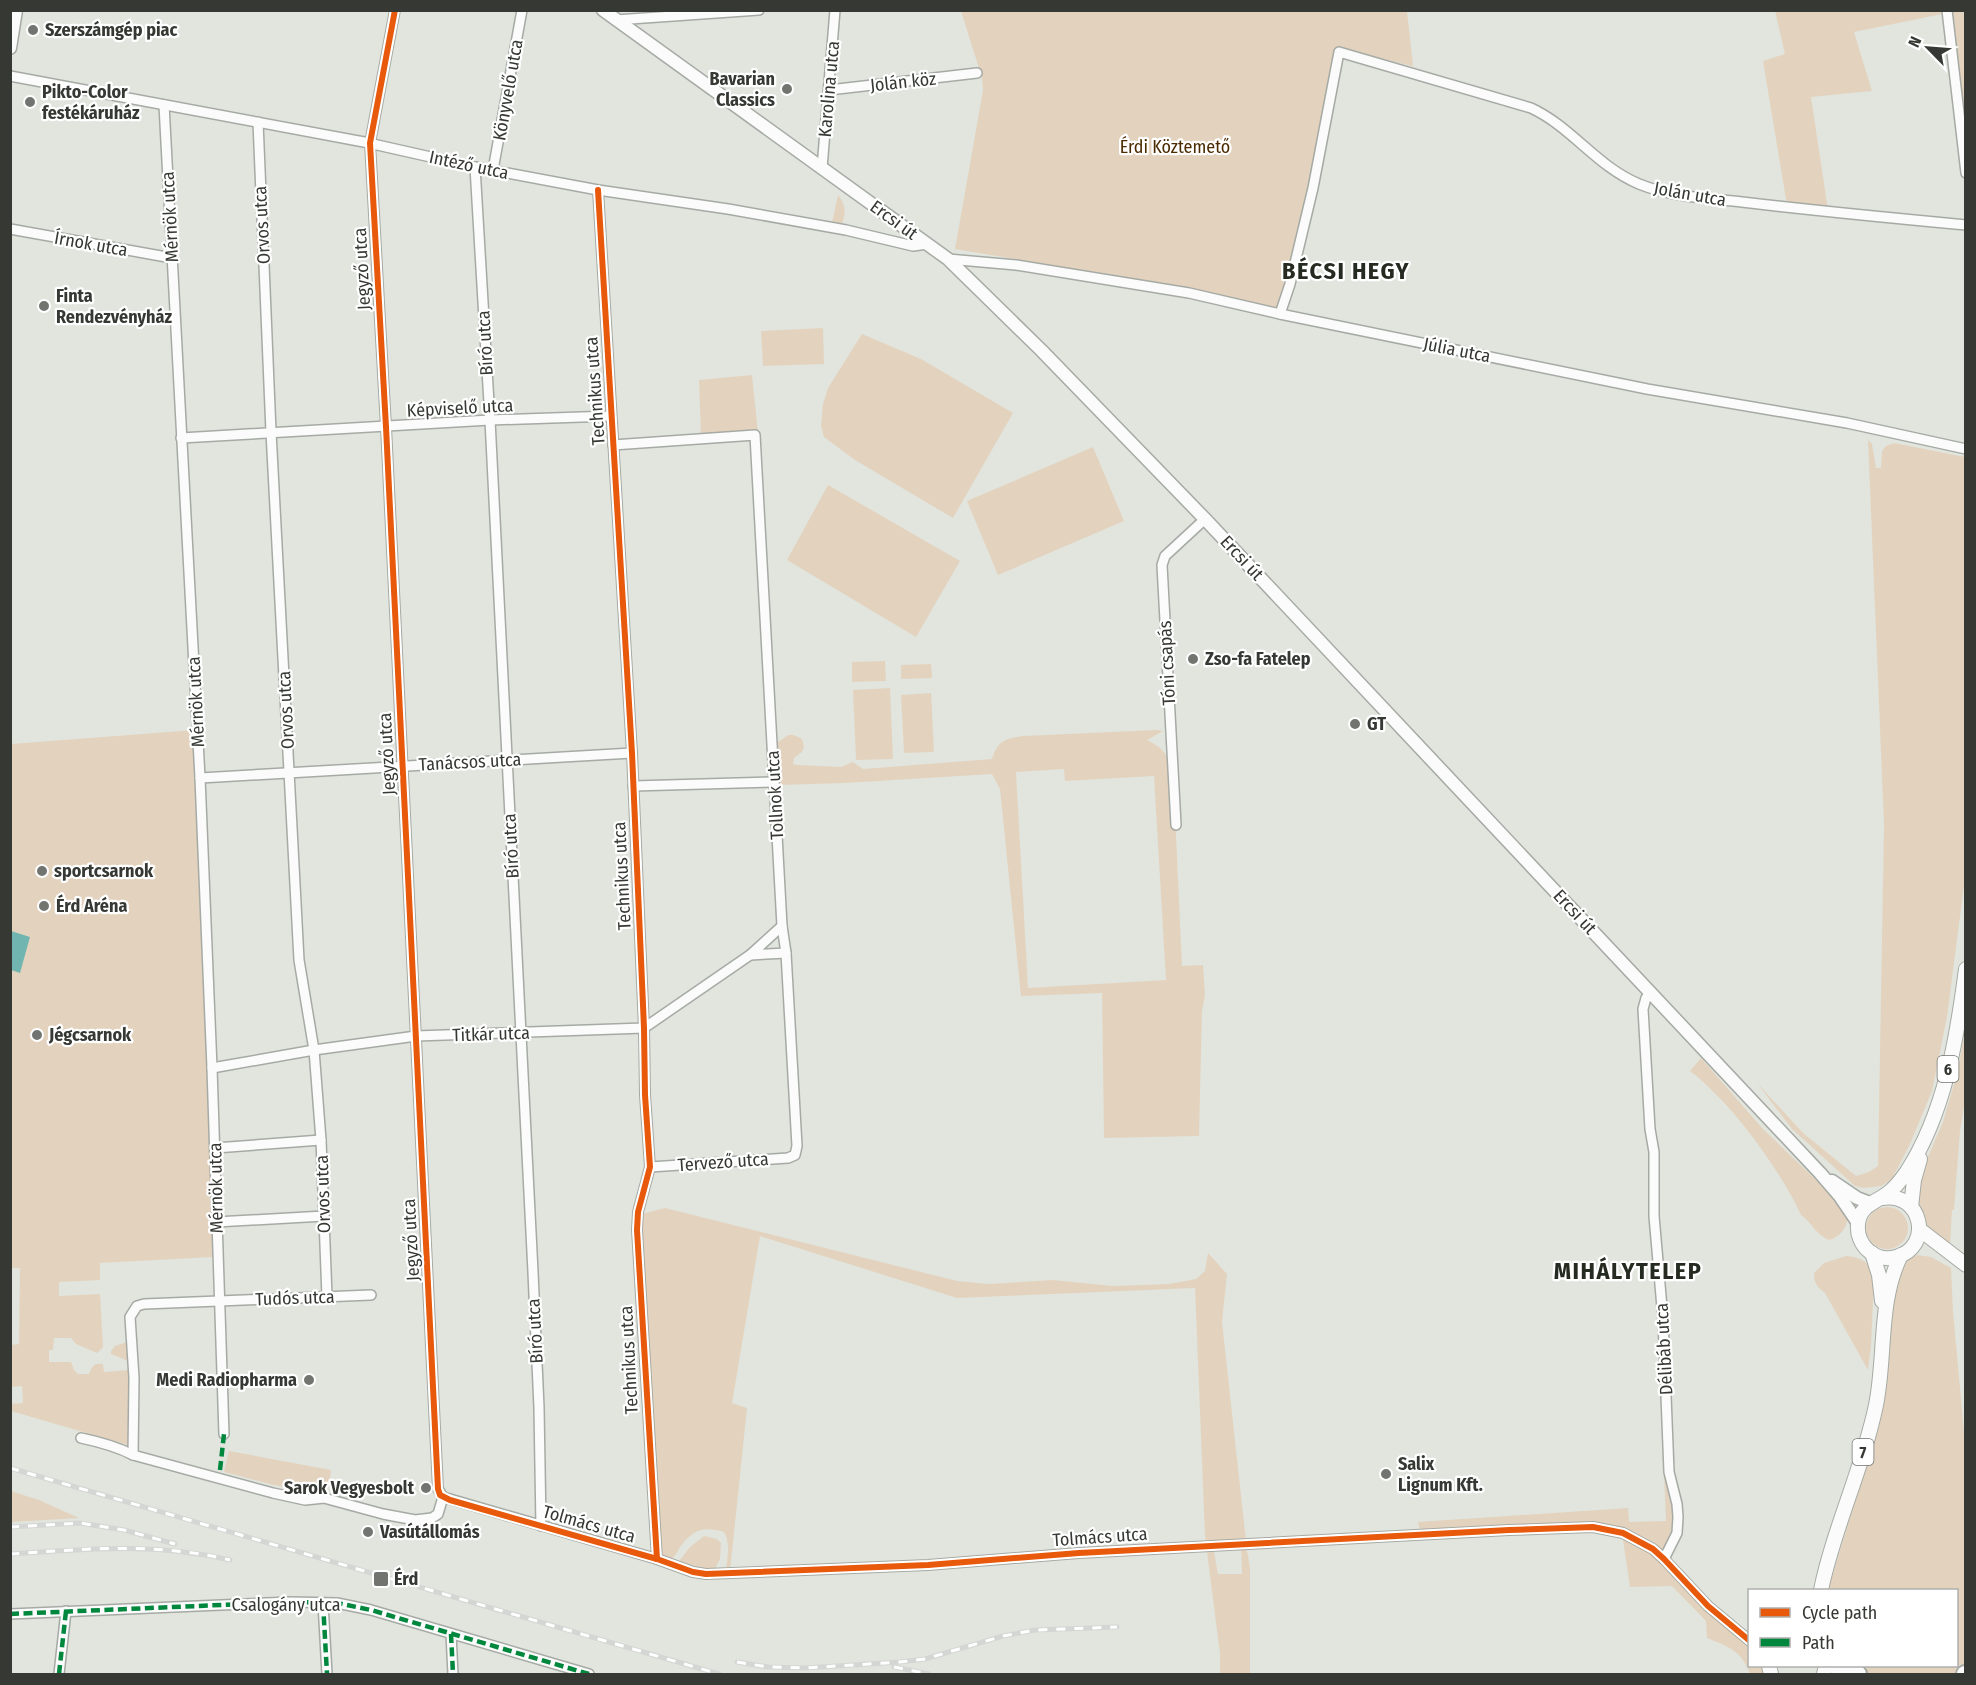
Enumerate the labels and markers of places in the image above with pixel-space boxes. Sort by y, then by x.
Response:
place label: Szerszámgép piac [45,19,178,41]
marker: Szerszámgép piac [26,23,40,37]
place label: Bavarian Classics [710,68,775,111]
place label: Pikto-Color festékáruház [42,81,140,124]
marker: Bavarian Classics [780,82,794,96]
marker: Pikto-Color festékáruház [23,95,37,109]
place label: Finta Rendezvényház [56,285,172,328]
marker: Finta Rendezvényház [37,299,51,313]
place label: Zso-fa Fatelep [1205,648,1311,670]
marker: Zso-fa Fatelep [1186,652,1200,666]
place label: GT [1367,713,1386,735]
marker: GT [1348,717,1362,731]
place label: sportcsarnok [54,860,154,882]
marker: sportcsarnok [35,864,49,878]
place label: Érd Aréna [56,894,127,917]
marker: Érd Aréna [37,899,51,913]
place label: Jégcsarnok [48,1024,132,1046]
marker: Jégcsarnok [30,1028,44,1042]
place label: Medi Radiopharma [156,1369,297,1391]
marker: Medi Radiopharma [302,1373,316,1387]
place label: Salix Lignum Kft. [1398,1453,1483,1496]
marker: Salix Lignum Kft. [1379,1467,1393,1481]
place label: Sarok Vegyesbolt [284,1477,415,1499]
marker: Sarok Vegyesbolt [419,1481,433,1495]
place label: Vasútállomás [379,1521,480,1543]
marker: Vasútállomás [361,1525,375,1539]
place label: Érd [394,1567,418,1590]
marker: Érd [372,1570,390,1588]

